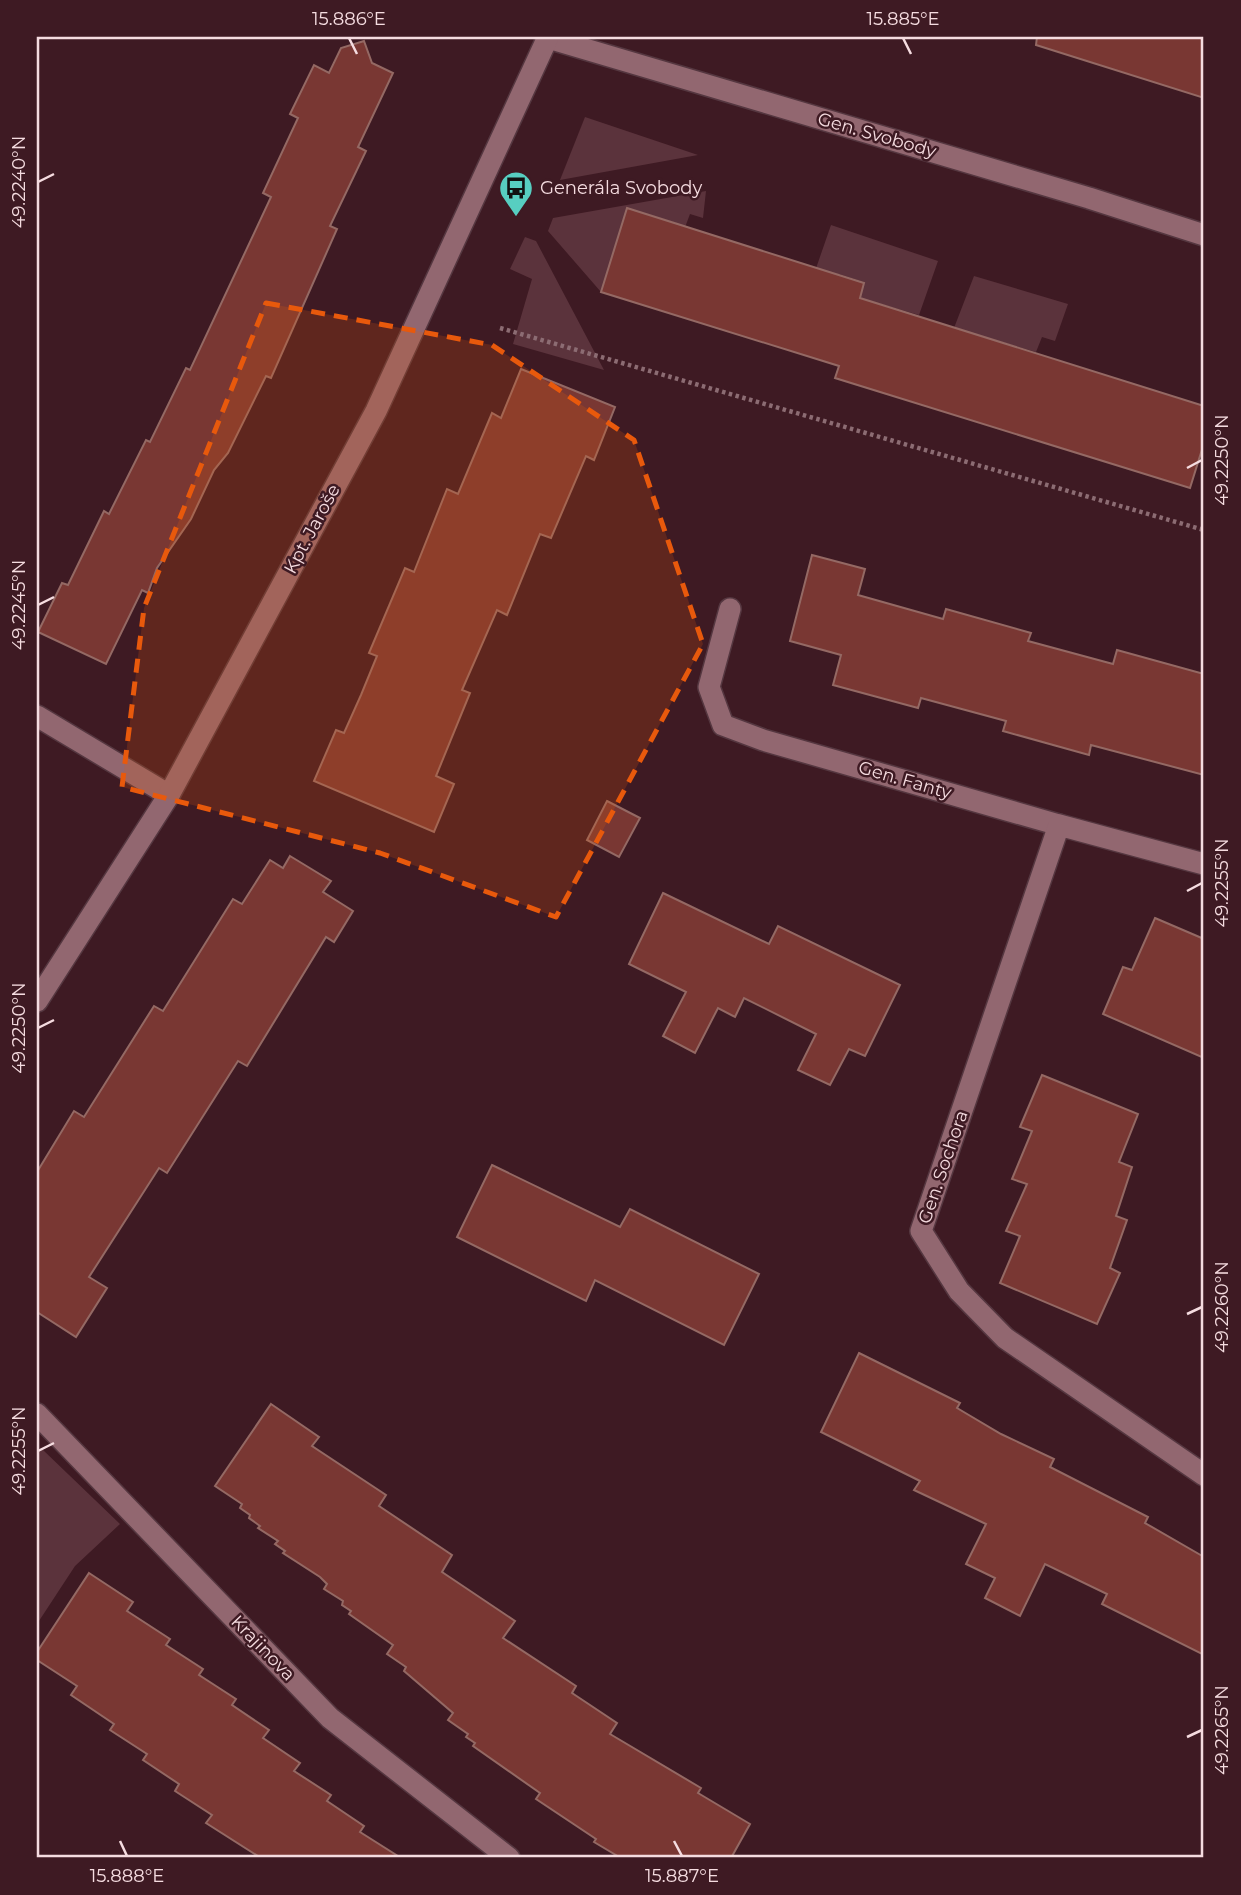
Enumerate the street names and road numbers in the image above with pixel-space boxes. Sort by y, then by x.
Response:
street label: Gen. Svobody [815,108,939,163]
street label: Kpt. Jaroše [279,480,345,578]
street label: Gen. Fanty [856,756,954,804]
street label: Gen. Sochora [913,1107,973,1227]
street label: Krajinova [226,1611,300,1685]

